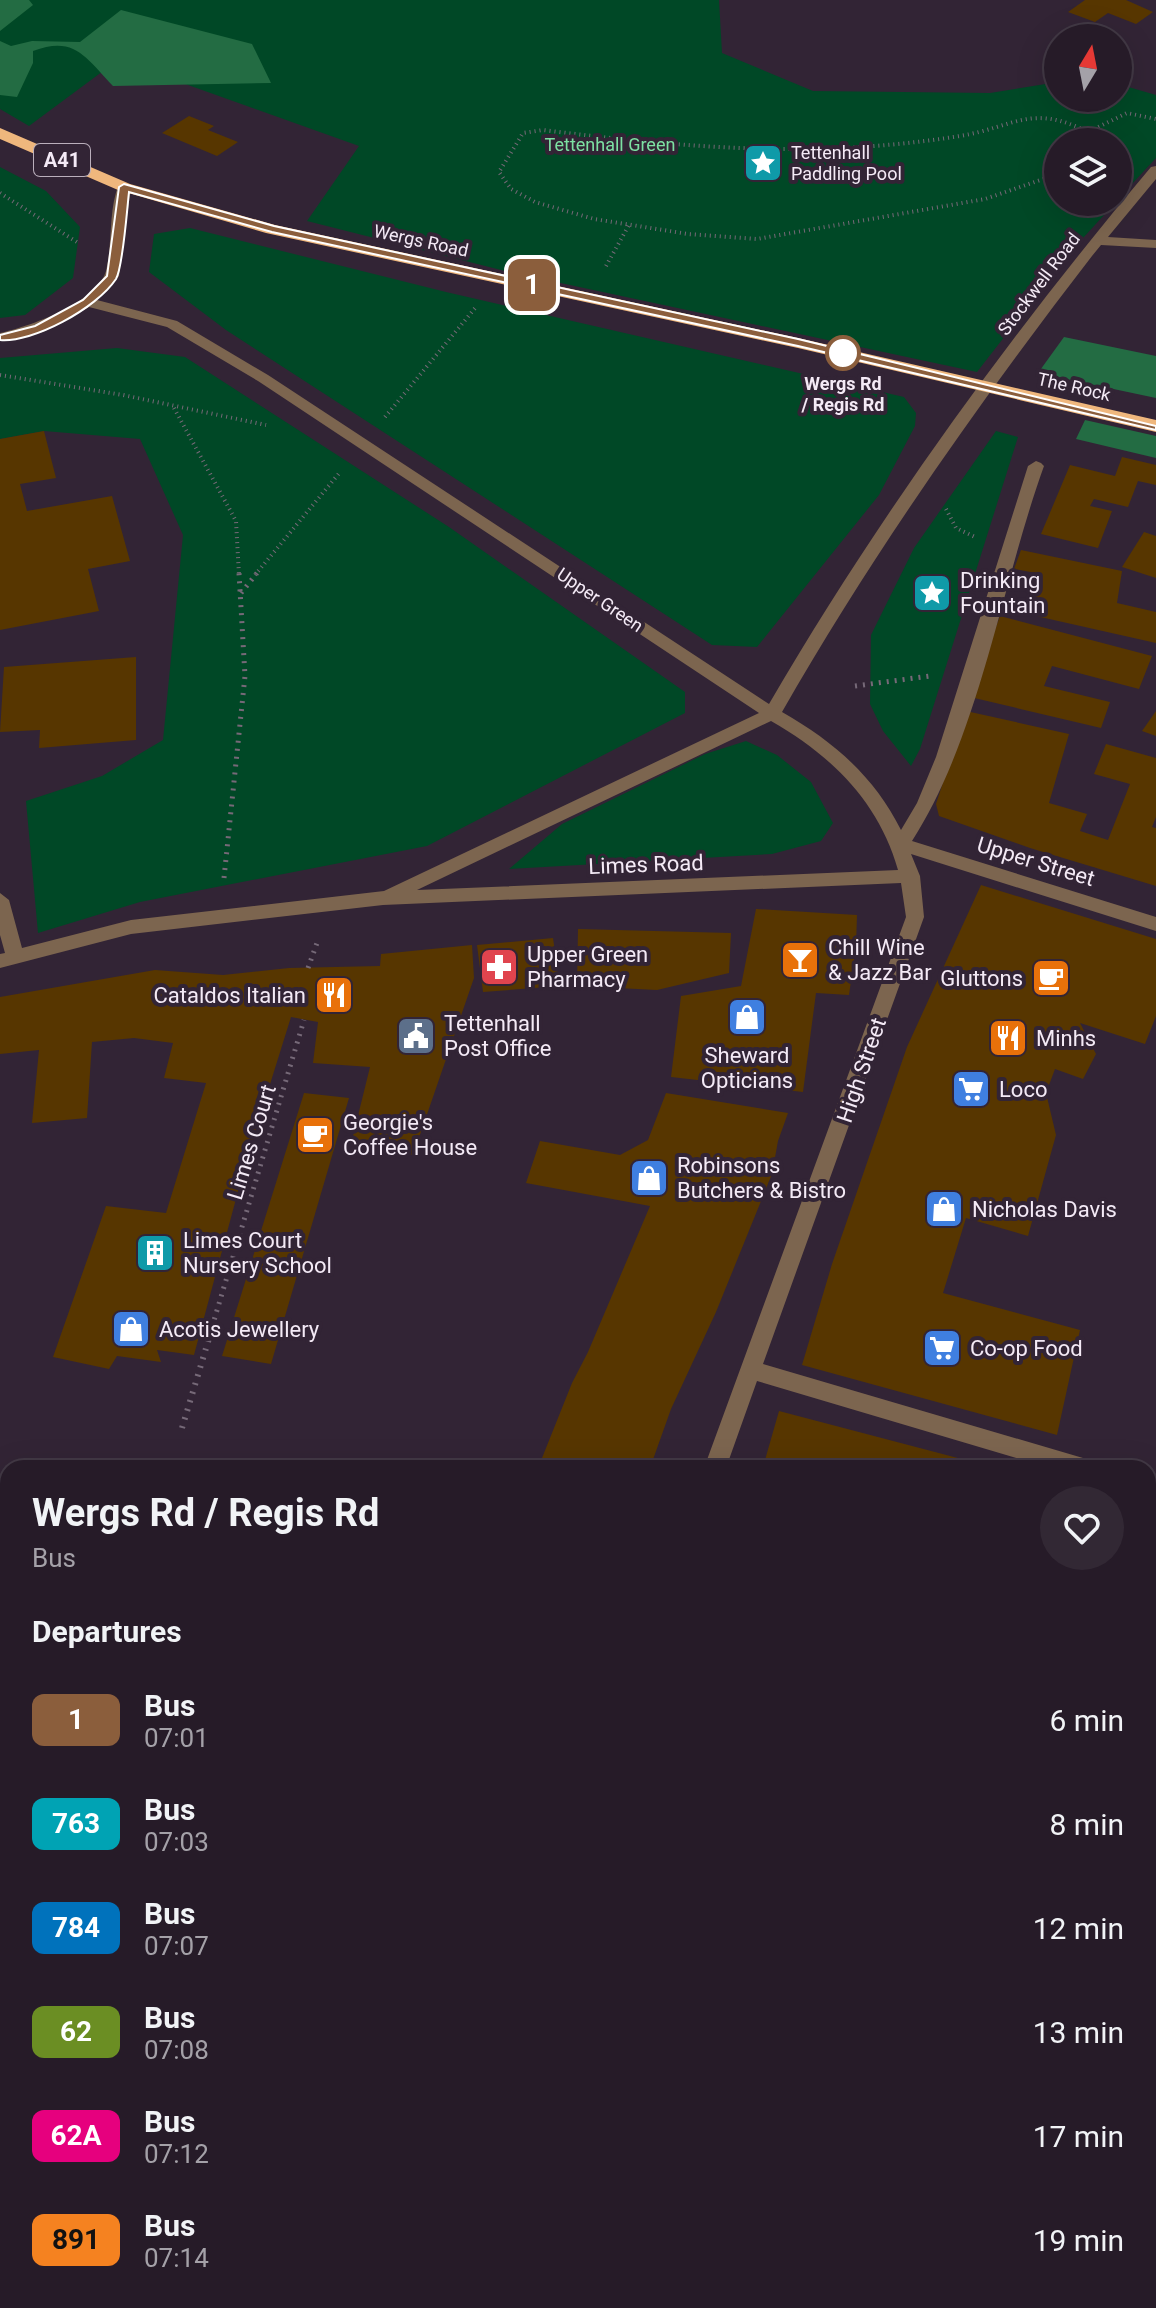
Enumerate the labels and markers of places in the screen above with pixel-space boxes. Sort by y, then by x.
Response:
place icon: Tettenhall Paddling Pool [742,142,784,184]
place label: Tettenhall Paddling Pool [791,142,902,184]
marker: Wergs Rd / Regis Rd [826,336,860,370]
place label: Wergs Rd / Regis Rd [801,373,884,415]
place label: Drinking Fountain [960,568,1045,618]
place icon: Drinking Fountain [911,572,953,614]
place label: Chill Wine & Jazz Bar [828,935,932,985]
bar icon: Chill Wine & Jazz Bar [779,939,821,981]
place label: Upper Green Pharmacy [527,942,648,992]
pharmacy icon: Upper Green Pharmacy [478,946,520,988]
cafe icon: Gluttons [1030,957,1072,999]
place label: Gluttons [940,966,1023,991]
restaurant icon: Cataldos Italian [313,974,355,1016]
place label: Cataldos Italian [153,983,306,1008]
shop icon: Sheward Opticians [726,996,768,1038]
place label: Tettenhall Post Office [444,1011,551,1061]
public building icon: Tettenhall Post Office [395,1015,437,1057]
restaurant icon: Minhs [987,1017,1029,1059]
place label: Minhs [1036,1026,1096,1051]
place label: Sheward Opticians [701,1043,793,1093]
supermarket icon: Loco [950,1068,992,1110]
place label: Loco [999,1077,1047,1102]
place label: Georgie's Coffee House [343,1110,477,1160]
cafe icon: Georgie's Coffee House [294,1114,336,1156]
place label: Robinsons Butchers & Bistro [677,1153,846,1203]
shop icon: Robinsons Butchers & Bistro [628,1157,670,1199]
shop icon: Nicholas Davis [923,1188,965,1230]
place label: Nicholas Davis [972,1197,1117,1222]
place label: Limes Court Nursery School [183,1228,332,1278]
building icon: Limes Court Nursery School [134,1232,176,1274]
shop icon: Acotis Jewellery [110,1308,152,1350]
place label: Acotis Jewellery [159,1317,320,1342]
supermarket icon: Co-op Food [921,1327,963,1369]
place label: Co-op Food [970,1336,1083,1361]

